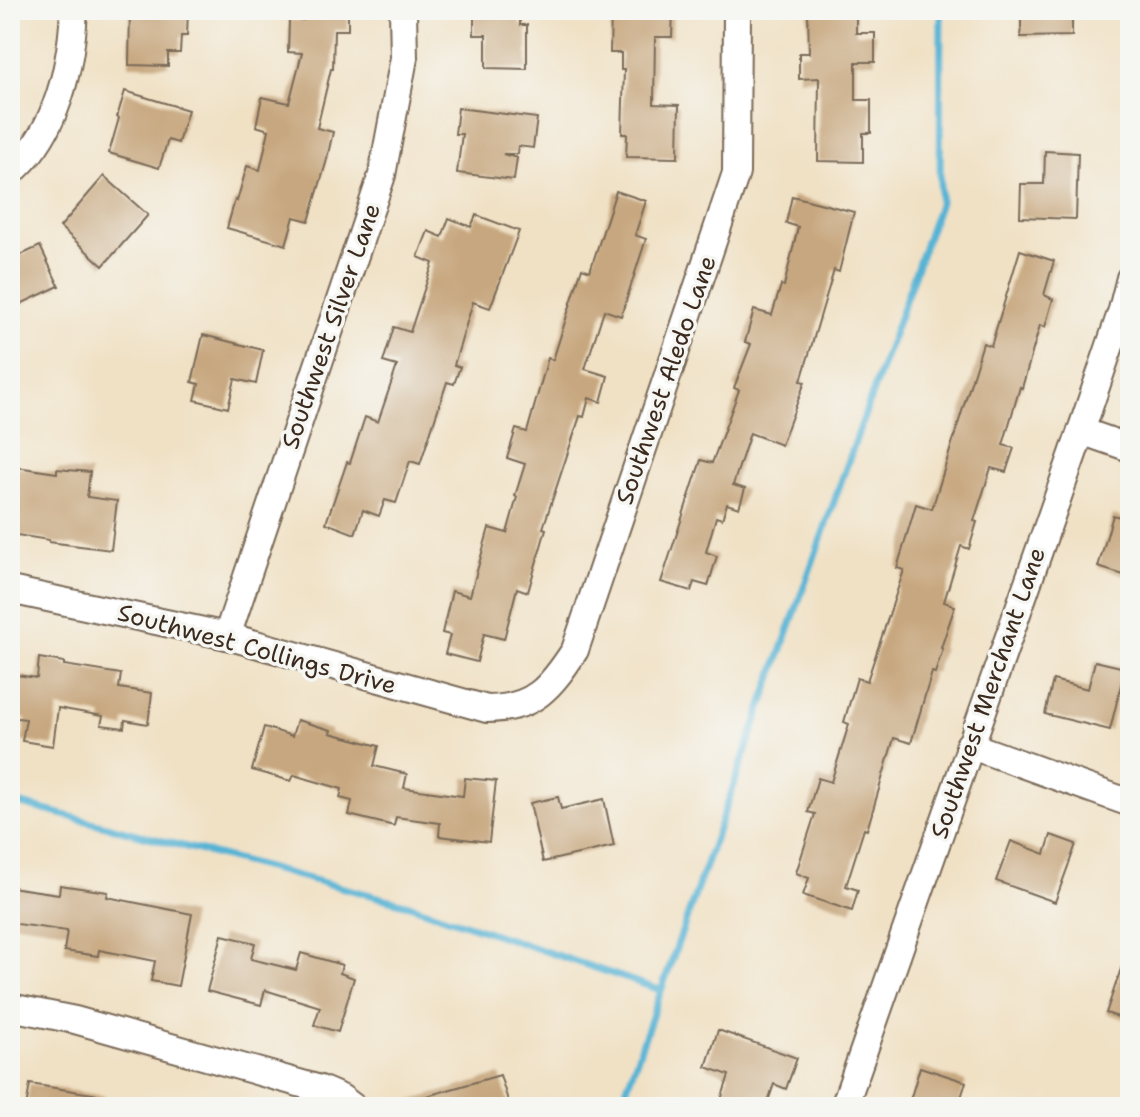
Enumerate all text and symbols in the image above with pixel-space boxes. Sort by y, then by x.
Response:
street label: Southwest Silver Lane [274,199,388,453]
street label: Southwest Aledo Lane [608,251,724,509]
street label: Southwest Merchant Lane [923,543,1053,843]
street label: Southwest Collings Drive [114,596,400,702]

